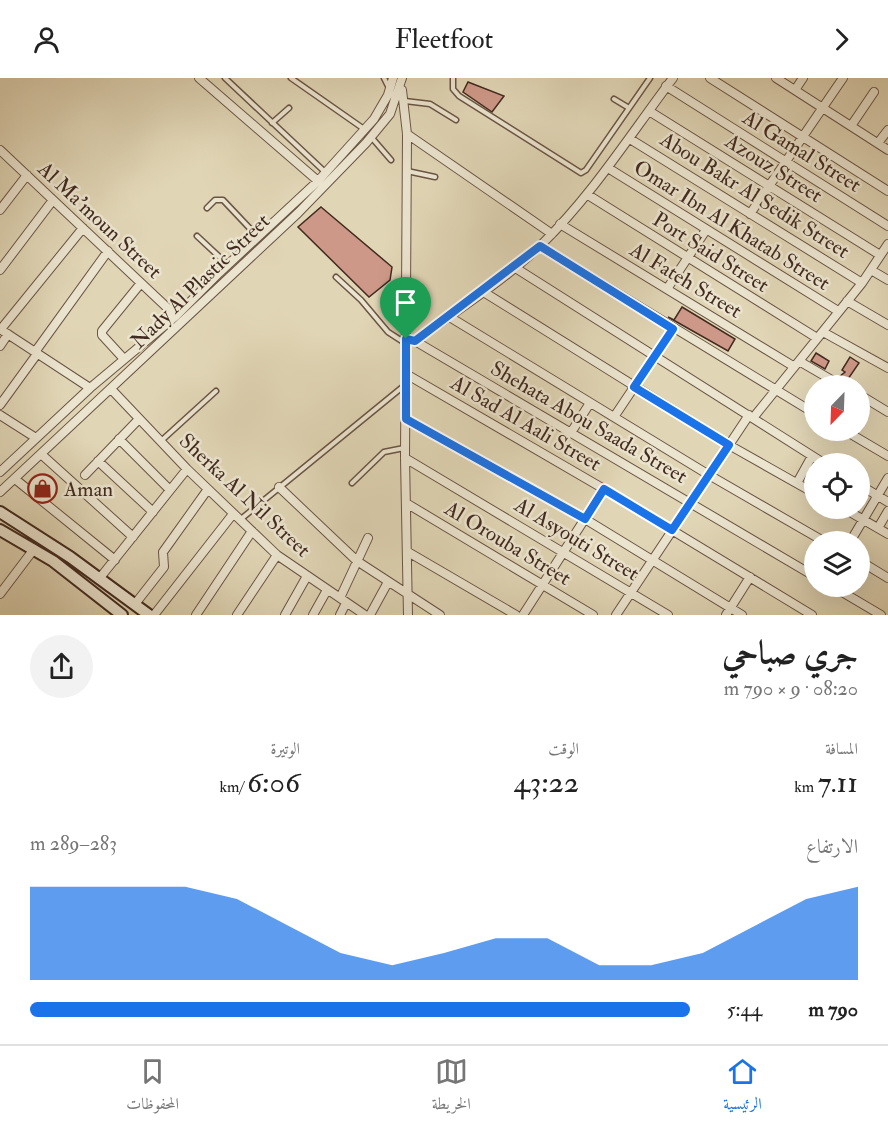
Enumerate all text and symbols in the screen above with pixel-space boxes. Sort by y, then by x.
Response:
icon: person [30,23,63,56]
text: Fleetfoot [395,23,493,56]
icon: forward [825,23,858,56]
street label: Al Gamal Street [737,104,866,199]
street label: Abou Bakr Al Sedik Street [654,126,855,265]
street label: Azouz Street [719,127,828,209]
street label: Omar Ibn Al Khatab Street [629,154,835,297]
street label: Al Ma'moun Street [31,155,168,285]
street label: Port Said Street [648,206,774,299]
street label: Nady Al Plastic Street [125,208,276,355]
street label: Al Fateh Street [624,236,747,325]
pin [380,277,431,339]
icon: arrive [389,286,422,319]
street label: Shehata Abou Saada Street [485,355,692,490]
street label: Al Sad Al Aali Street [445,369,606,478]
north arrow [804,375,870,441]
map controls [804,375,870,597]
street label: Sherka Al Nil Street [173,428,316,563]
button: locate [804,453,870,519]
shop icon: Aman [27,473,59,505]
place label: Aman [63,476,113,503]
street label: Al Asyouti Street [508,491,644,587]
street label: Al Orouba Street [439,495,576,592]
button: layers [804,531,870,597]
text: جري صباحي [722,633,858,674]
button: share [30,635,93,698]
text: 08:20 · 9 × 790 m [724,676,858,701]
text: الوتيرة [270,739,300,759]
text: الوقت [548,739,579,759]
text: المسافة [825,739,858,759]
text: 6:06 [247,764,300,801]
text: 43:22 [513,764,579,801]
text: 7.11 [818,764,858,801]
text: /km [219,777,247,797]
text: km [794,777,818,797]
text: 283–289 m [30,831,117,856]
text: الارتفاع [806,834,858,859]
text: 5:44 [727,997,762,1022]
text: 790 m [809,997,858,1022]
tab: المحفوظات [126,1055,179,1119]
tab: الخريطة [432,1055,471,1119]
tab: الرئيسية [723,1055,762,1119]

